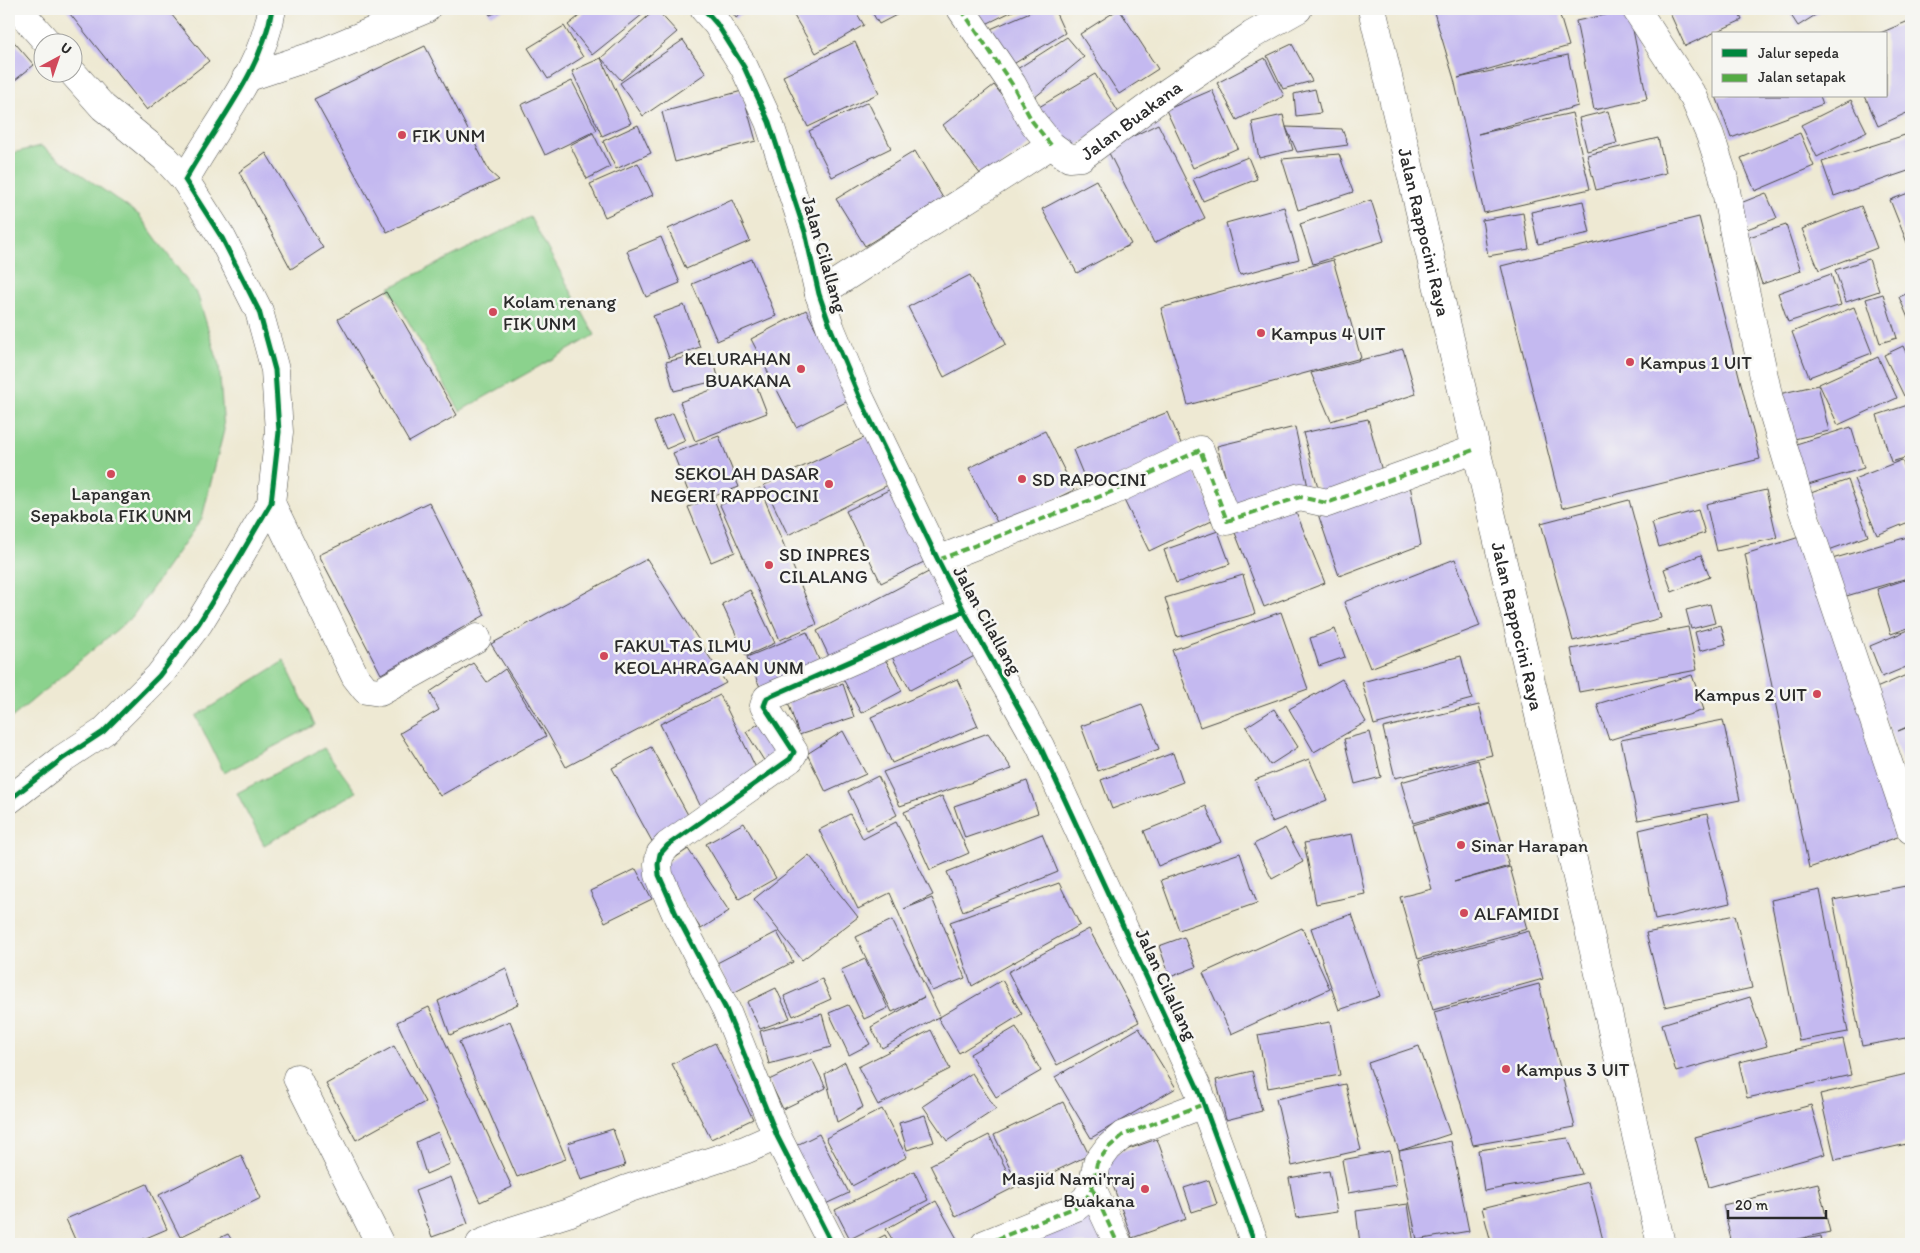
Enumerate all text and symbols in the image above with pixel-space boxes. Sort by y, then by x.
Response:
north arrow [32,32,82,82]
legend [1712,32,1888,98]
text: U [57,39,75,58]
text: Jalur sepeda [1758,44,1839,62]
text: Jalan setapak [1758,68,1846,86]
street label: Jalan Buakana [1076,75,1186,165]
place label: FIK UNM [412,124,485,147]
marker: FIK UNM [396,129,408,141]
street label: Jalan Rappocini Raya [1393,145,1455,318]
street label: Jalan Cilallang [797,193,852,316]
place label: Kolam renang FIK UNM [503,290,617,335]
marker: Kolam renang FIK UNM [487,306,499,318]
place label: Kampus 4 UIT [1271,322,1386,345]
marker: Kampus 4 UIT [1255,327,1267,339]
place label: KELURAHAN BUAKANA [684,347,791,392]
place label: Kampus 1 UIT [1640,351,1752,374]
marker: Kampus 1 UIT [1624,356,1636,368]
marker: KELURAHAN BUAKANA [795,363,807,375]
place label: SEKOLAH DASAR NEGERI RAPPOCINI [650,462,819,507]
marker: Lapangan Sepakbola FIK UNM [105,468,117,480]
place label: SD RAPOCINI [1032,468,1147,491]
marker: SD RAPOCINI [1016,473,1028,485]
marker: SEKOLAH DASAR NEGERI RAPPOCINI [823,478,835,490]
place label: Lapangan Sepakbola FIK UNM [30,482,192,527]
street label: Jalan Rappocini Raya [1486,540,1548,713]
place label: SD INPRES CILALANG [779,543,870,588]
marker: SD INPRES CILALANG [763,559,775,571]
street label: Jalan Cilallang [948,562,1027,679]
place label: FAKULTAS ILMU KEOLAHRAGAAN UNM [614,634,804,679]
marker: FAKULTAS ILMU KEOLAHRAGAAN UNM [598,650,610,662]
place label: Kampus 2 UIT [1694,683,1807,706]
marker: Kampus 2 UIT [1811,688,1823,700]
place label: Sinar Harapan [1471,834,1588,857]
marker: Sinar Harapan [1455,839,1467,851]
place label: ALFAMIDI [1474,902,1559,925]
marker: ALFAMIDI [1458,907,1470,919]
street label: Jalan Cilallang [1131,925,1203,1044]
place label: Kampus 3 UIT [1516,1058,1630,1081]
marker: Kampus 3 UIT [1500,1063,1512,1075]
place label: Masjid Nami'rraj Buakana [1002,1167,1135,1212]
marker: Masjid Nami'rraj Buakana [1139,1183,1151,1195]
scale bar [1728,1188,1825,1220]
text: 20 m [1735,1196,1769,1214]

